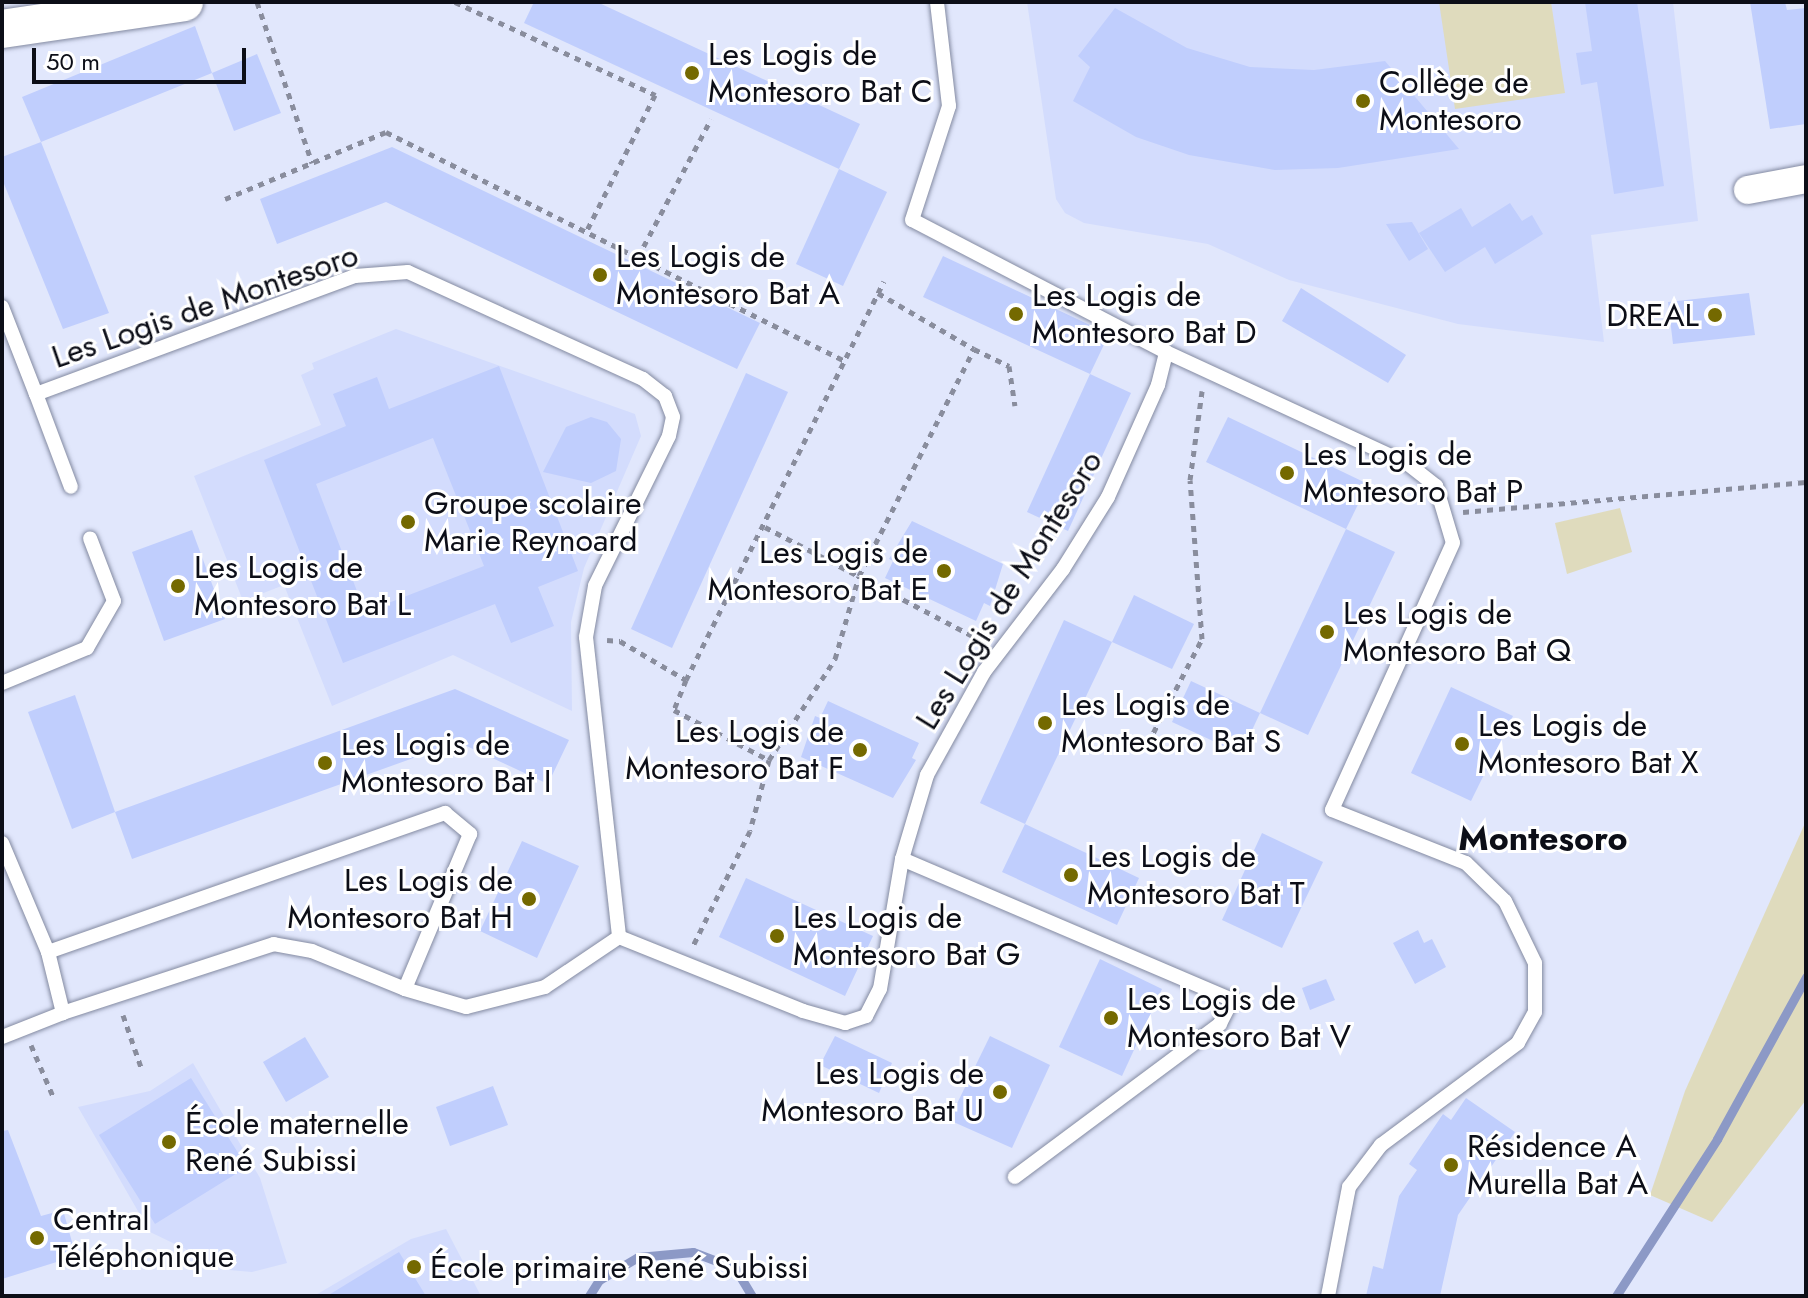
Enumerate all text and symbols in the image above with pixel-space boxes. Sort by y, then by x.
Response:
scale bar [36,32,250,82]
place label: Les Logis de Montesoro Bat C [708,36,933,111]
text: 50 m [46,44,100,79]
marker: Les Logis de Montesoro Bat C [683,64,701,82]
place label: Collège de Montesoro [1379,64,1529,139]
marker: Collège de Montesoro [1354,92,1372,110]
street label: Les Logis de Montesoro [47,236,363,376]
place label: Les Logis de Montesoro Bat A [616,238,840,313]
marker: Les Logis de Montesoro Bat A [591,266,609,284]
place label: Les Logis de Montesoro Bat D [1032,277,1257,352]
place label: DREAL [1606,296,1699,334]
marker: Les Logis de Montesoro Bat D [1007,305,1025,323]
marker: DREAL [1706,306,1724,324]
place label: Les Logis de Montesoro Bat P [1303,436,1523,511]
street label: Les Logis de Montesoro [908,444,1110,736]
marker: Les Logis de Montesoro Bat P [1278,464,1296,482]
place label: Groupe scolaire Marie Reynoard [424,485,642,560]
marker: Groupe scolaire Marie Reynoard [399,513,417,531]
place label: Les Logis de Montesoro Bat E [708,534,928,609]
place label: Les Logis de Montesoro Bat L [194,549,411,624]
marker: Les Logis de Montesoro Bat E [935,562,953,580]
marker: Les Logis de Montesoro Bat L [169,577,187,595]
place label: Les Logis de Montesoro Bat Q [1343,595,1571,670]
marker: Les Logis de Montesoro Bat Q [1318,623,1336,641]
place label: Les Logis de Montesoro Bat S [1061,686,1281,761]
place label: Les Logis de Montesoro Bat X [1478,707,1699,782]
place label: Les Logis de Montesoro Bat F [625,713,844,788]
marker: Les Logis de Montesoro Bat S [1036,714,1054,732]
place label: Les Logis de Montesoro Bat I [341,726,552,801]
marker: Les Logis de Montesoro Bat X [1453,735,1471,753]
marker: Les Logis de Montesoro Bat F [851,741,869,759]
marker: Les Logis de Montesoro Bat I [316,754,334,772]
district label: Montesoro [1458,819,1628,859]
place label: Les Logis de Montesoro Bat T [1087,838,1305,913]
place label: Les Logis de Montesoro Bat H [287,862,513,937]
marker: Les Logis de Montesoro Bat T [1062,866,1080,884]
marker: Les Logis de Montesoro Bat H [520,890,538,908]
place label: Les Logis de Montesoro Bat G [793,899,1021,974]
marker: Les Logis de Montesoro Bat G [768,927,786,945]
place label: Les Logis de Montesoro Bat V [1127,981,1351,1056]
marker: Les Logis de Montesoro Bat V [1102,1009,1120,1027]
place label: Les Logis de Montesoro Bat U [761,1055,984,1130]
marker: Les Logis de Montesoro Bat U [991,1083,1009,1101]
place label: École maternelle René Subissi [185,1105,409,1180]
place label: Résidence A Murella Bat A [1467,1128,1648,1203]
marker: École maternelle René Subissi [160,1133,178,1151]
marker: Résidence A Murella Bat A [1442,1156,1460,1174]
place label: Central Téléphonique [53,1201,234,1276]
marker: Central Téléphonique [28,1229,46,1247]
place label: École primaire René Subissi [430,1248,809,1286]
marker: École primaire René Subissi [405,1258,423,1276]

